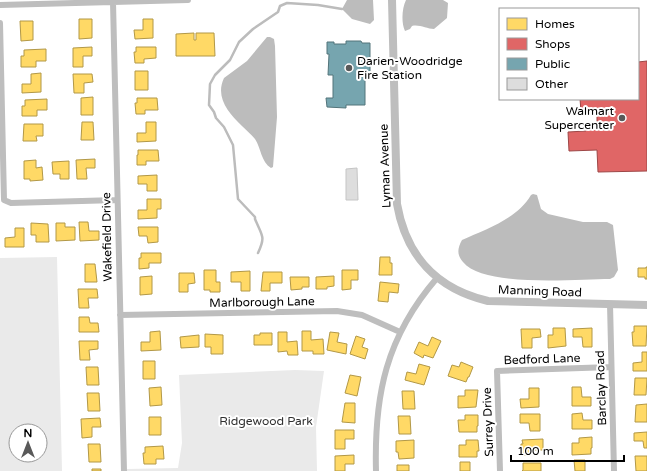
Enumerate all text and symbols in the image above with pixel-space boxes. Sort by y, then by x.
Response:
legend [499,8,639,100]
text: Homes [535,17,575,31]
text: Shops [535,37,570,51]
place label: Darien-Woodridge Fire Station [357,54,463,82]
text: Public [535,57,570,71]
marker: Darien-Woodridge Fire Station [344,63,354,73]
text: Other [535,77,568,91]
place label: Walmart Supercenter [544,104,614,132]
marker: Walmart Supercenter [617,113,627,123]
street label: Lyman Avenue [377,123,393,208]
street label: Wakefield Drive [99,192,115,282]
street label: Manning Road [498,283,582,299]
street label: Marlborough Lane [209,294,315,310]
street label: Barclay Road [593,350,609,426]
street label: Bedford Lane [503,351,581,367]
street label: Surrey Drive [480,387,496,457]
park label: Ridgewood Park [219,414,313,428]
north arrow [8,423,48,463]
text: N [24,427,32,440]
scale bar [511,437,624,463]
text: 100 m [517,444,554,458]

